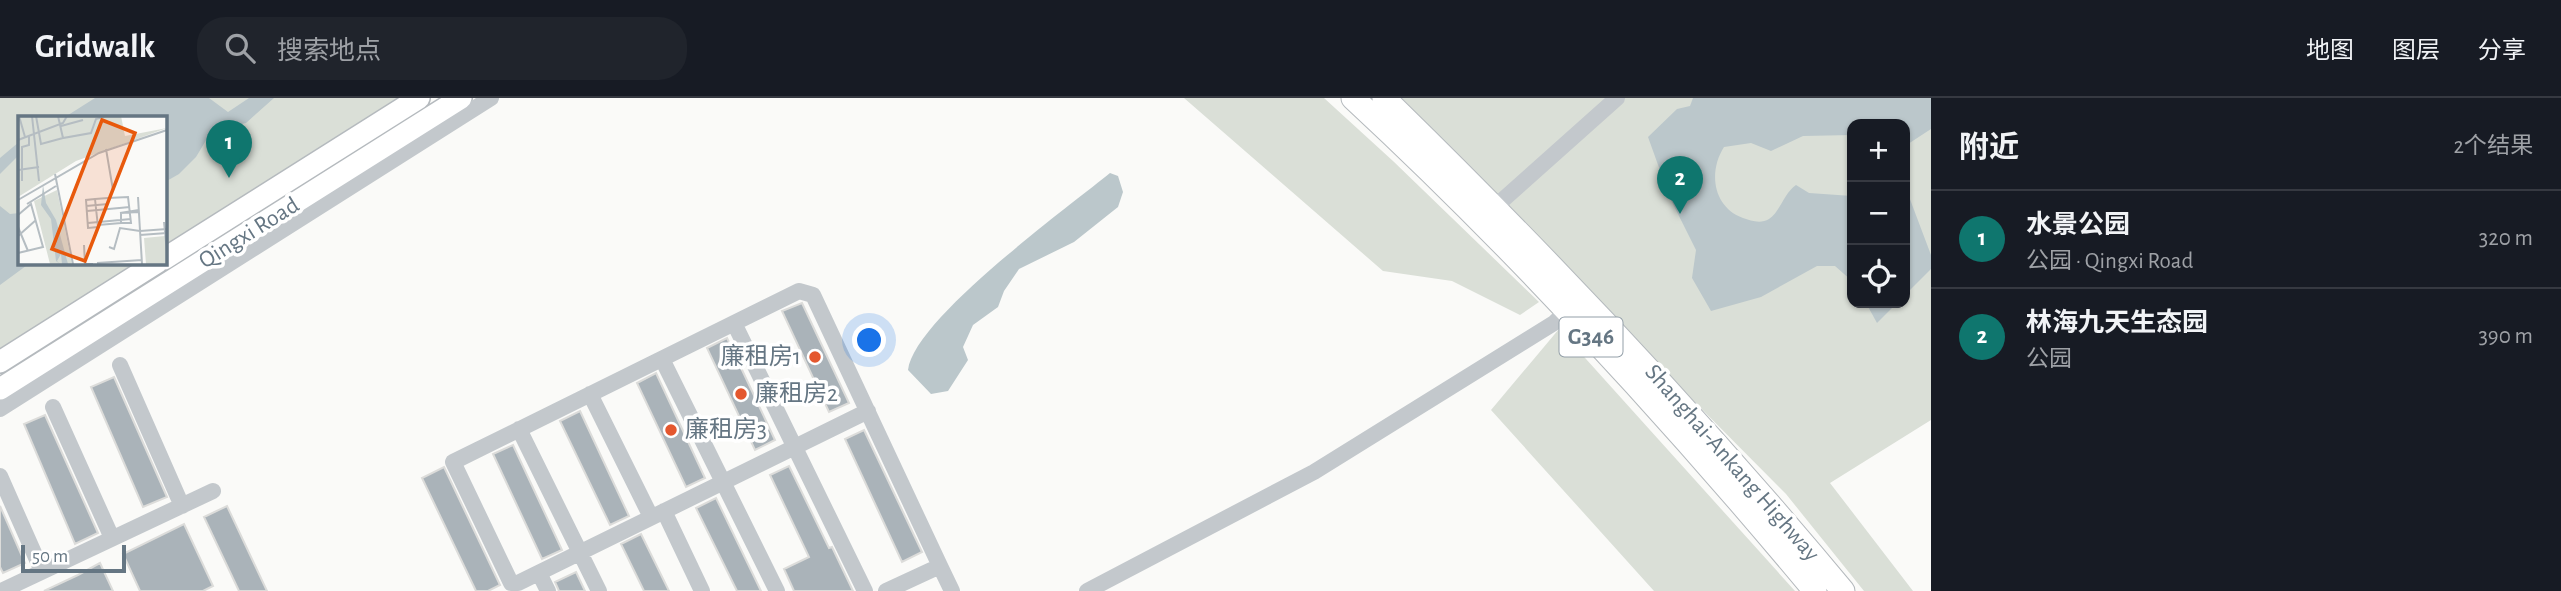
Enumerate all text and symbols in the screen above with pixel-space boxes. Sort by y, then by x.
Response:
search box [197,17,687,80]
icon: search [221,29,259,67]
text: Gridwalk [35,31,155,64]
text: 搜索地点 [277,38,381,64]
text: 地图 [2306,39,2354,63]
text: 图层 [2392,39,2440,63]
text: 分享 [2478,39,2526,63]
inset map [18,116,166,264]
map controls [1847,119,1910,308]
button: + [1847,119,1910,182]
pin: 1 [206,120,252,178]
text: 附近 [1959,133,2019,163]
text: 2个结果 [2454,135,2533,158]
pin: 2 [1657,156,1703,214]
button: − [1847,182,1910,245]
street label: Qingxi Road [195,193,303,273]
text: 水景公园 [2026,212,2130,238]
text: 1 [1978,227,1986,250]
text: 320 m [2479,227,2533,250]
button: locate [1847,245,1910,308]
text: 公园 · Qingxi Road [2026,250,2193,273]
text: 林海九天生态园 [2026,310,2208,336]
road number: G346 [1560,318,1622,356]
your location [852,323,886,357]
text: 2 [1977,325,1987,348]
text: 390 m [2478,325,2533,348]
place label: 廉租房1 [721,343,801,369]
text: 公园 [2026,348,2072,371]
marker: 廉租房1 [807,349,823,365]
street label: Shanghai-Ankang Highway [1640,360,1824,566]
place label: 廉租房2 [755,380,838,406]
marker: 廉租房2 [733,386,749,402]
place label: 廉租房3 [685,416,767,442]
marker: 廉租房3 [663,422,679,438]
scale bar [21,542,126,574]
text: 50 m [32,547,68,566]

